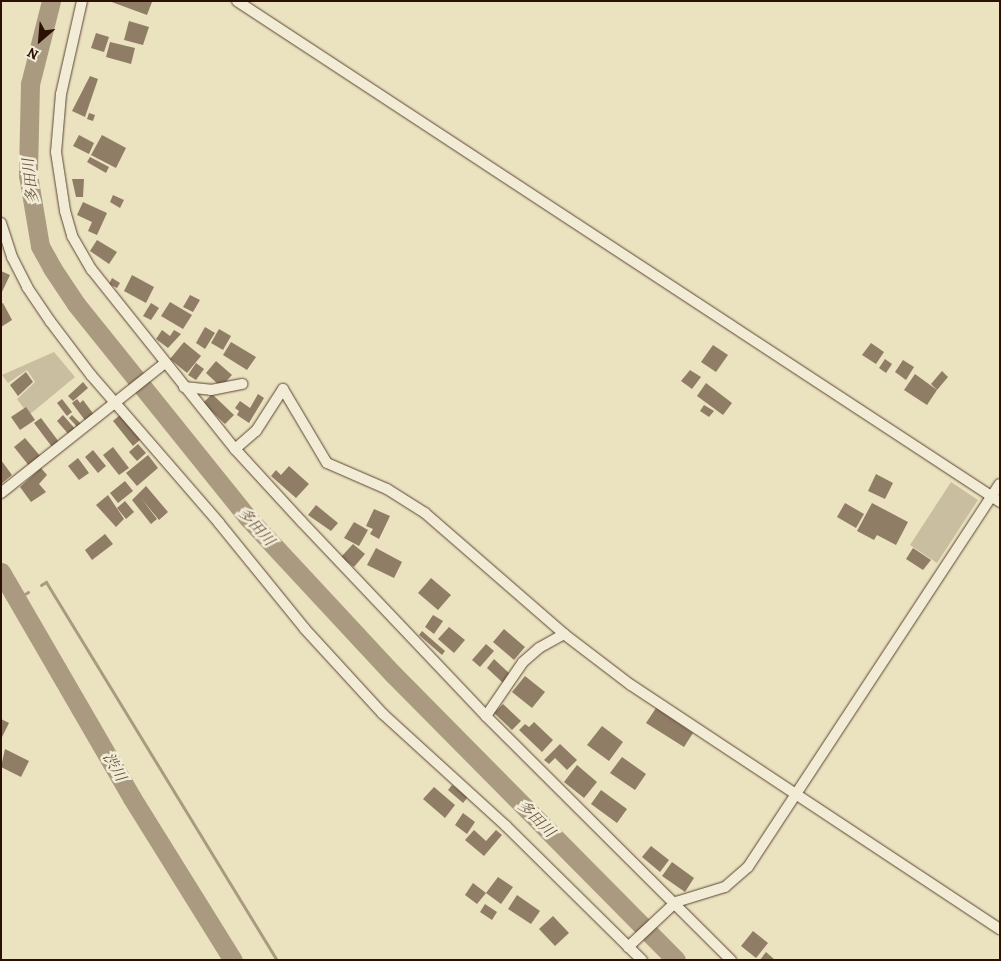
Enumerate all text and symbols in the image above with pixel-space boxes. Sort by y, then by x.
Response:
north arrow [15,15,65,65]
text: N [24,43,42,65]
water label: 多田川 [20,158,42,204]
water label: 多田川 [234,504,278,550]
water label: 渋川 [99,750,129,784]
water label: 多田川 [514,797,558,841]

